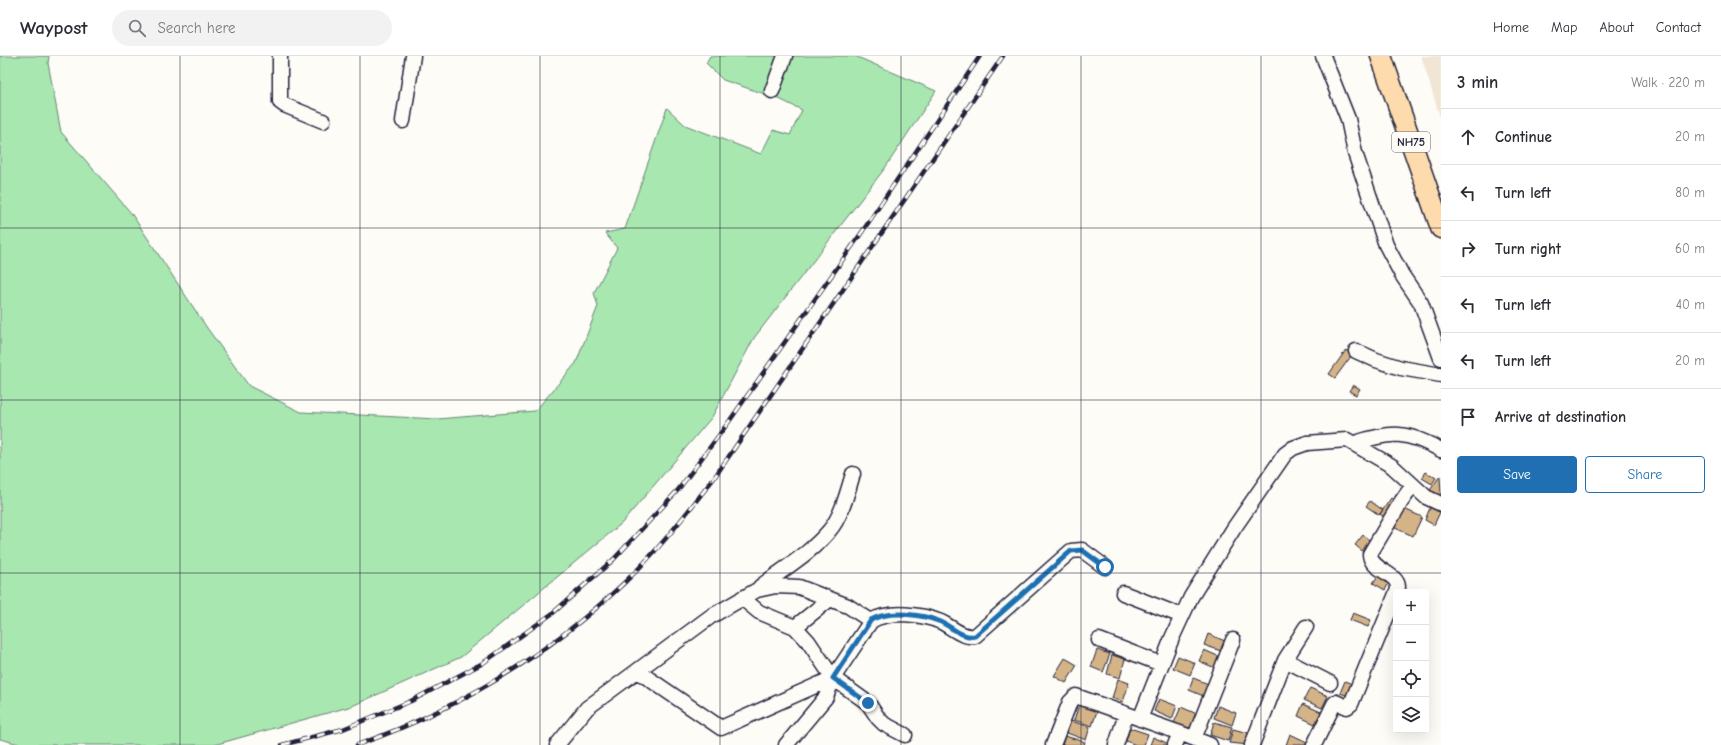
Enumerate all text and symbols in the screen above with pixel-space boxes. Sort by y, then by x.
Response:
search box [112,10,392,46]
text: Waypost [20,17,88,39]
icon: search [126,17,148,39]
text: Search here [158,19,236,37]
text: Home [1493,19,1529,36]
text: Map [1551,19,1577,36]
text: About [1599,19,1634,36]
text: Contact [1656,19,1701,36]
text: 3 min [1457,73,1498,92]
text: Walk · 220 m [1631,75,1705,90]
icon: ahead [1457,126,1479,148]
text: Continue [1495,128,1552,146]
text: 20 m [1675,129,1705,144]
road number: NH75 [1392,132,1430,152]
icon: left [1457,182,1479,204]
text: Turn left [1495,184,1551,202]
text: 80 m [1675,185,1705,200]
icon: right [1457,238,1479,260]
text: Turn right [1495,240,1561,258]
text: 60 m [1675,241,1705,256]
icon: left [1457,294,1479,316]
text: Turn left [1495,296,1551,314]
text: 40 m [1676,297,1705,312]
icon: left [1457,350,1479,372]
text: Turn left [1495,352,1551,370]
text: 20 m [1675,353,1705,368]
icon: arrive [1457,406,1479,428]
text: Arrive at destination [1495,408,1626,426]
button: Save [1457,456,1577,493]
button: Share [1585,456,1705,493]
route start [1096,558,1114,576]
map controls [1393,589,1429,733]
button: + [1393,589,1429,625]
button: − [1393,625,1429,661]
button: locate [1393,661,1429,697]
route end [859,694,877,712]
button: layers [1393,697,1429,733]

